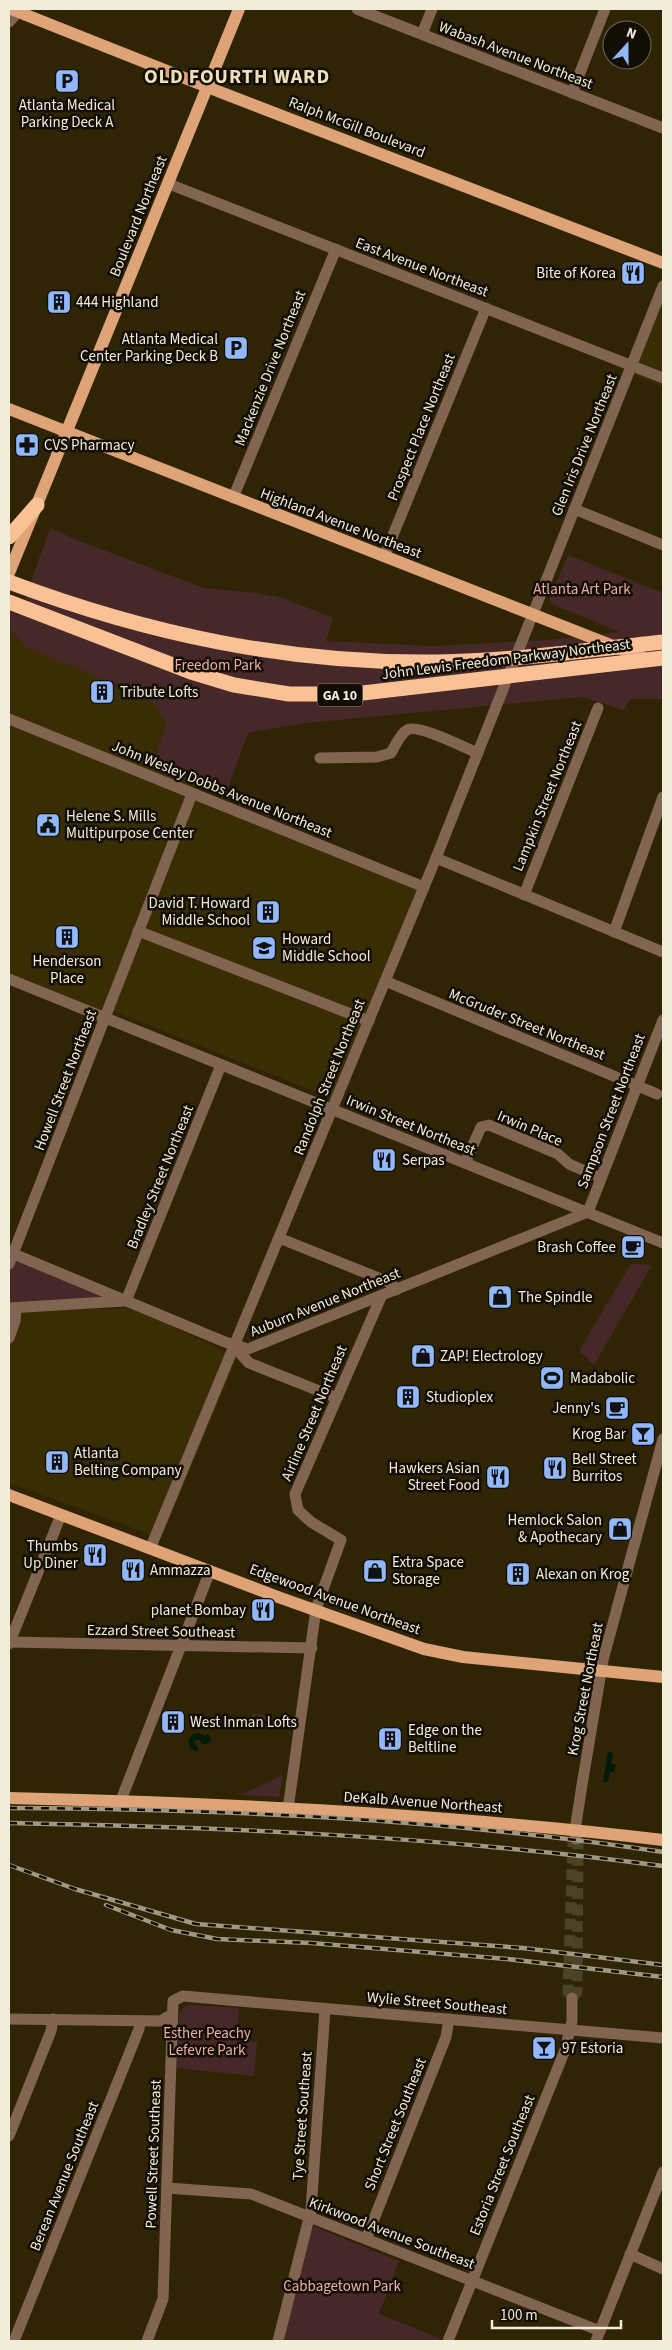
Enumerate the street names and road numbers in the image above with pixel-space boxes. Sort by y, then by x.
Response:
street label: Wabash Avenue Northeast [436,16,596,95]
street label: Ralph McGill Boulevard [285,92,428,163]
street label: Boulevard Northeast [105,152,172,280]
street label: East Avenue Northeast [352,232,491,303]
street label: Mackenzie Drive Northeast [230,287,311,449]
street label: Prospect Place Northeast [382,350,461,504]
street label: Glen Iris Drive Northeast [546,371,623,519]
street label: Highland Avenue Northeast [257,483,425,564]
street label: John Lewis Freedom Parkway Northeast [381,634,632,685]
road number: GA 10 [318,684,362,706]
street label: Lampkin Street Northeast [508,718,587,875]
street label: John Wesley Dobbs Avenue Northeast [108,736,335,843]
street label: McGruder Street Northeast [445,983,608,1065]
street label: Randolph Street Northeast [289,996,370,1158]
street label: Howell Street Northeast [29,1007,102,1154]
street label: Sampson Street Northeast [572,1031,651,1192]
street label: Irwin Street Northeast [343,1090,479,1161]
street label: Bradley Street Northeast [122,1102,199,1252]
street label: Irwin Place [494,1105,566,1152]
street label: Auburn Avenue Northeast [247,1263,403,1342]
street label: Airline Street Northeast [276,1342,353,1484]
street label: Edgewood Avenue Northeast [246,1559,423,1640]
street label: Ezzard Street Southeast [87,1620,235,1643]
street label: Krog Street Northeast [562,1621,609,1757]
street label: DeKalb Avenue Northeast [343,1786,503,1819]
street label: Wylie Street Southeast [366,1987,508,2020]
street label: Tye Street Southeast [288,2051,317,2181]
street label: Short Street Southeast [359,2055,432,2194]
street label: Powell Street Southeast [140,2079,167,2229]
street label: Estoria Street Southeast [465,2092,540,2239]
street label: Berean Avenue Southeast [25,2098,104,2254]
street label: Kirkwood Avenue Southeast [306,2192,478,2275]

